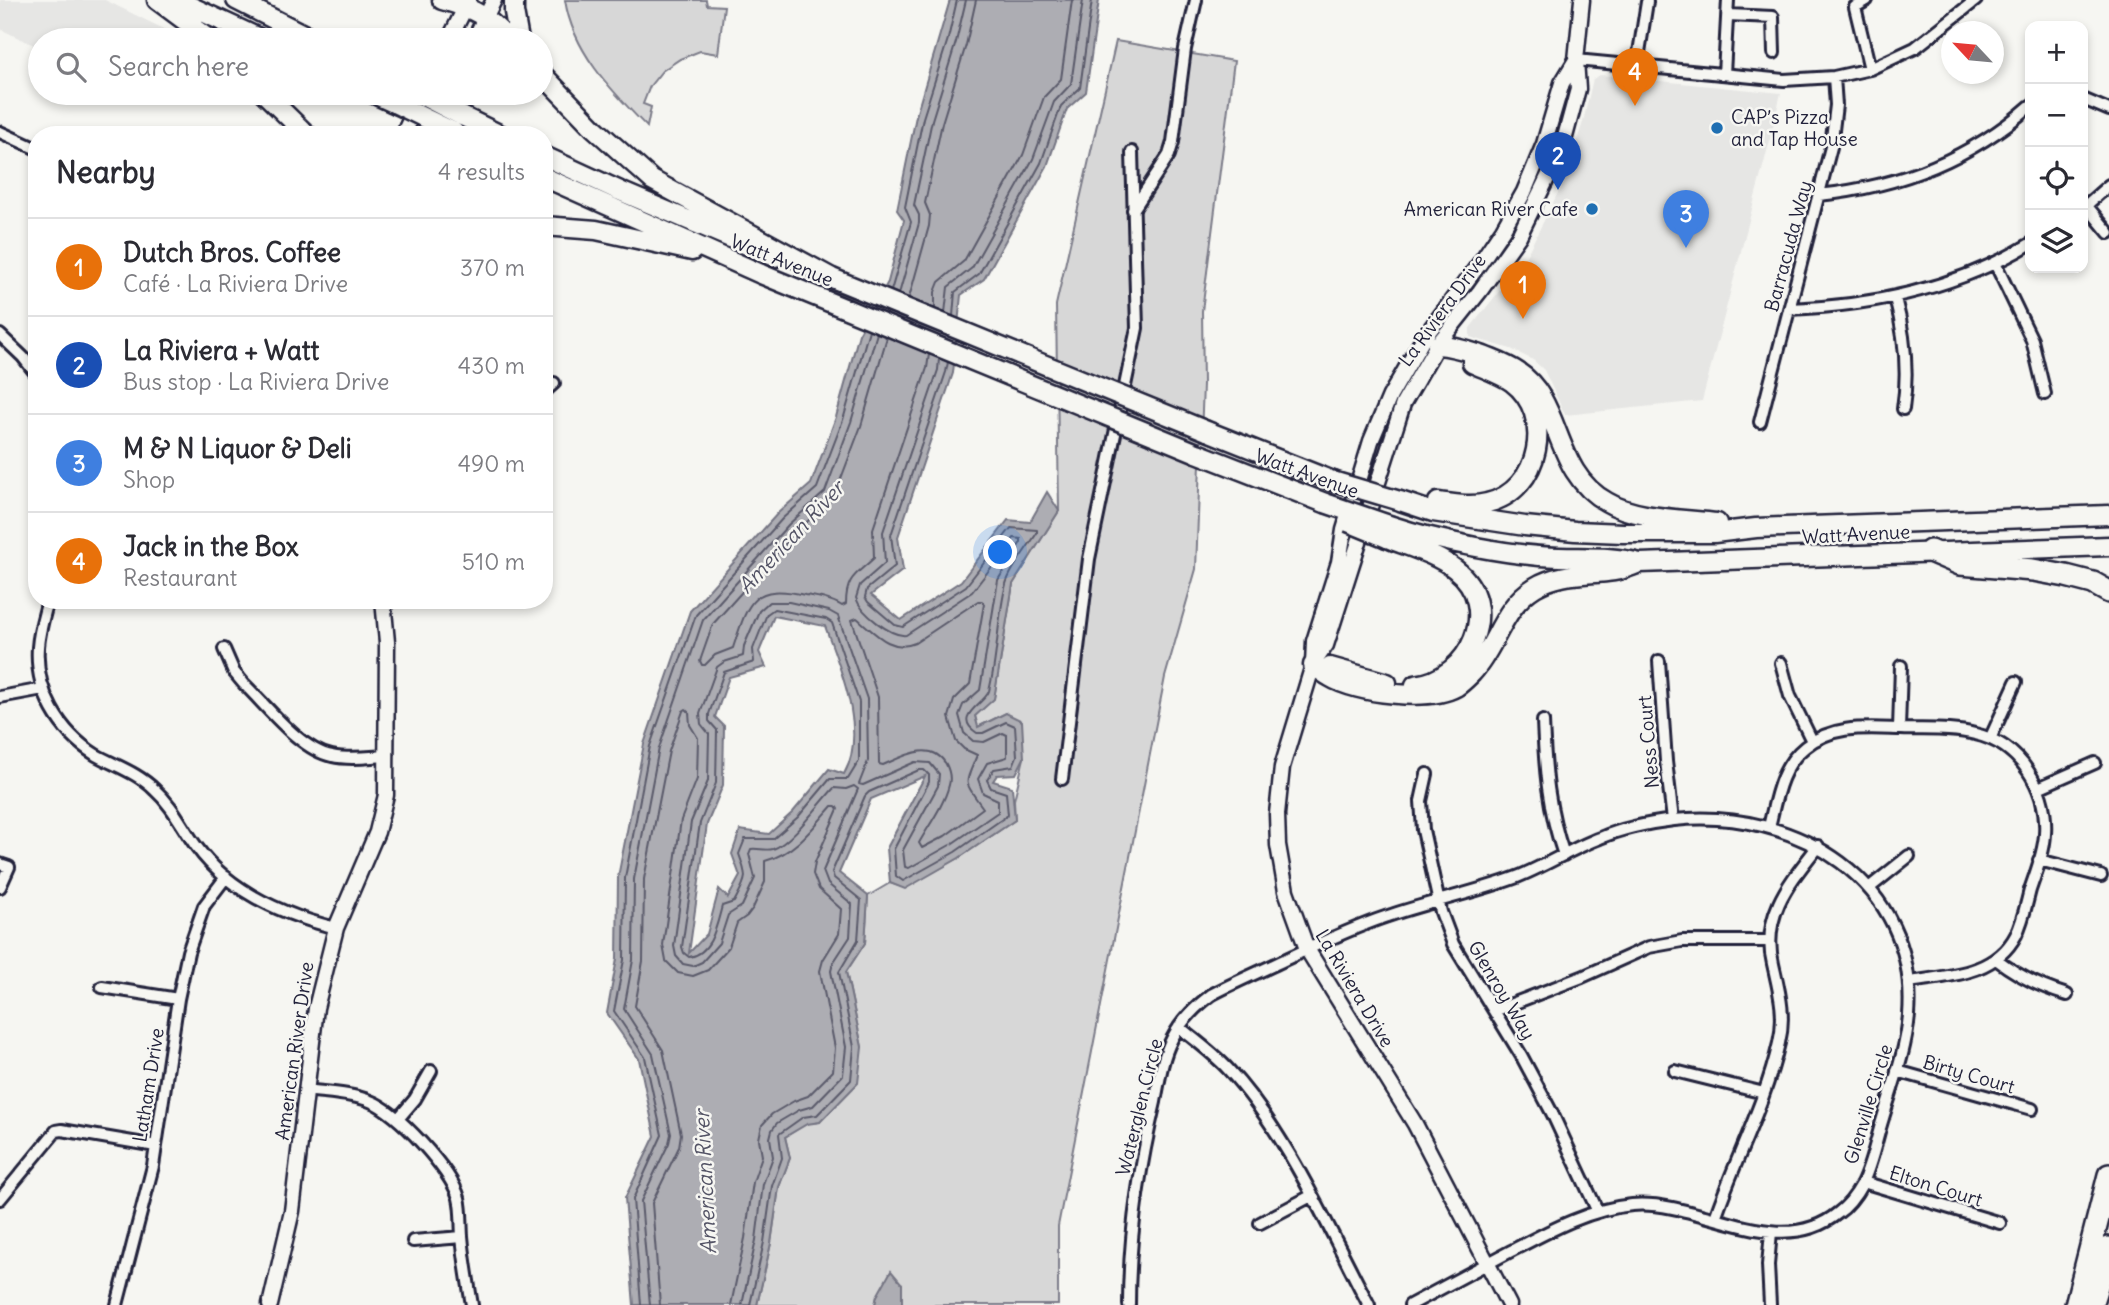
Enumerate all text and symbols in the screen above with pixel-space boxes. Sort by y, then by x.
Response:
north arrow [1941,21,2004,84]
map controls [2025,21,2088,273]
button: + [2025,21,2088,84]
search box [28,28,553,105]
icon: search [52,48,90,86]
pin: 4 [1612,48,1658,106]
text: Search here [108,50,249,83]
button: − [2025,84,2088,147]
place label: CAP’s Pizza and Tap House [1731,105,1858,151]
marker: CAP’s Pizza and Tap House [1709,120,1725,136]
pin: 2 [1535,132,1581,190]
button: locate [2025,147,2088,210]
text: Nearby [56,153,156,191]
text: 4 results [438,157,525,186]
street label: Barracuda Way [1759,178,1817,314]
pin: 3 [1663,190,1709,248]
place label: American River Cafe [1404,197,1578,221]
marker: American River Cafe [1584,201,1600,217]
button: layers [2025,210,2088,273]
street label: Watt Avenue [727,229,837,291]
text: Dutch Bros. Coffee [123,236,341,269]
street label: La Riviera Drive [1393,249,1491,371]
text: 1 [74,253,84,282]
text: 370 m [460,253,525,282]
pin: 1 [1500,261,1546,319]
text: Café · La Riviera Drive [123,269,348,298]
text: La Riviera + Watt [123,334,319,367]
text: 2 [73,351,85,380]
text: 430 m [458,351,525,380]
text: Bus stop · La Riviera Drive [123,367,389,396]
text: M & N Liquor & Deli [123,432,352,465]
street label: Watt Avenue [1252,443,1362,503]
text: 3 [72,449,86,478]
text: 490 m [458,449,525,478]
text: Shop [123,465,175,494]
water label: American River [732,473,852,599]
street label: Watt Avenue [1801,519,1911,549]
text: Jack in the Box [123,530,299,563]
your location [983,535,1017,569]
text: 4 [72,547,86,576]
text: 510 m [462,547,525,576]
text: Restaurant [123,563,237,592]
street label: Ness Court [1632,694,1664,790]
street label: La Riviera Drive [1310,925,1400,1051]
street label: Glenroy Way [1463,936,1541,1044]
street label: American River Drive [270,960,318,1142]
street label: Latham Drive [127,1026,169,1144]
street label: Waterglen Circle [1110,1036,1168,1178]
street label: Glenville Circle [1838,1041,1898,1167]
street label: Birty Court [1920,1049,2018,1099]
water label: American River [688,1107,722,1255]
street label: Elton Court [1886,1160,1986,1212]

